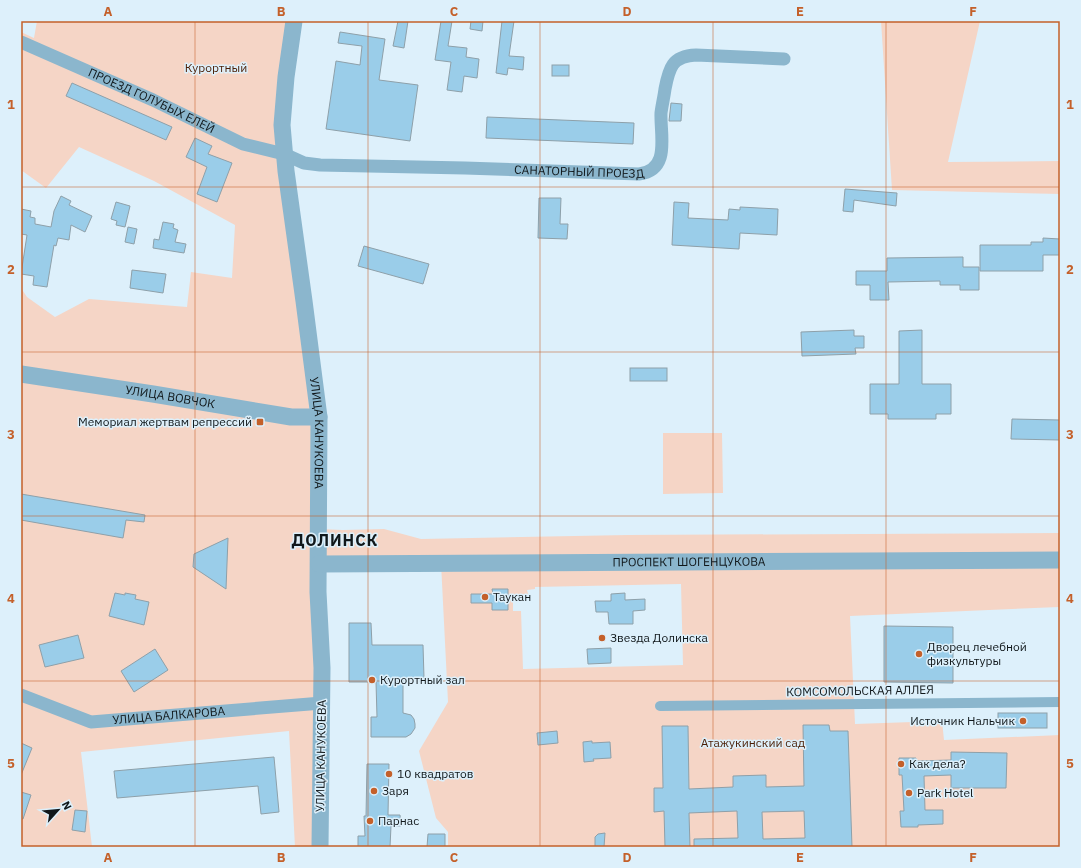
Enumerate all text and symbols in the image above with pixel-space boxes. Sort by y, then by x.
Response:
text: A [104,3,113,20]
text: B [277,3,286,20]
text: C [450,3,459,20]
text: D [622,3,632,20]
text: E [796,3,804,20]
text: F [969,3,977,20]
park label: Курортный [185,60,247,75]
street label: ПРОЕЗД ГОЛУБЫХ ЕЛЕЙ [86,64,217,136]
text: 1 [7,96,15,113]
text: 1 [1066,96,1074,113]
street label: САНАТОРНЫЙ ПРОЕЗД [514,162,646,181]
text: 2 [7,261,15,278]
text: 2 [1066,261,1074,278]
street label: УЛИЦА КАНУКОЕВА [307,376,327,489]
street label: УЛИЦА ВОВЧОК [124,382,216,411]
place label: Мемориал жертвам репрессий [78,414,252,429]
marker: Мемориал жертвам репрессий [255,417,265,427]
text: 3 [7,426,15,443]
text: 3 [1066,426,1074,443]
district label: ДОЛИНСК [292,530,378,550]
street label: ПРОСПЕКТ ШОГЕНЦУКОВА [612,554,766,569]
place label: Таукан [493,589,531,604]
text: 4 [7,590,15,607]
text: 4 [1066,590,1074,607]
marker: Таукан [480,592,490,602]
place label: Звезда Долинска [610,630,709,645]
marker: Звезда Долинска [597,633,607,643]
place label: Дворец лечебной физкультуры [927,639,1027,668]
marker: Дворец лечебной физкультуры [914,649,924,659]
place label: Курортный зал [380,672,465,687]
marker: Курортный зал [367,675,377,685]
street label: КОМСОМОЛЬСКАЯ АЛЛЕЯ [786,682,934,699]
street label: УЛИЦА КАНУКОЕВА [312,699,329,812]
street label: УЛИЦА БАЛКАРОВА [112,703,226,727]
place label: Источник Нальчик [910,713,1015,728]
marker: Источник Нальчик [1018,716,1028,726]
park label: Атажукинский сад [701,735,805,750]
text: 5 [7,755,15,772]
text: 5 [1066,755,1074,772]
place label: Как дела? [909,756,966,771]
marker: Как дела? [896,759,906,769]
place label: 10 квадратов [397,766,473,781]
marker: 10 квадратов [384,769,394,779]
place label: Заря [382,783,409,798]
place label: Park Hotel [917,785,973,800]
marker: Заря [369,786,379,796]
marker: Park Hotel [904,788,914,798]
north arrow [38,790,78,830]
text: N [59,799,75,812]
place label: Парнас [378,813,419,828]
marker: Парнас [365,816,375,826]
text: A [104,849,113,866]
text: B [277,849,286,866]
text: C [450,849,459,866]
text: D [622,849,632,866]
text: E [796,849,804,866]
text: F [969,849,977,866]

